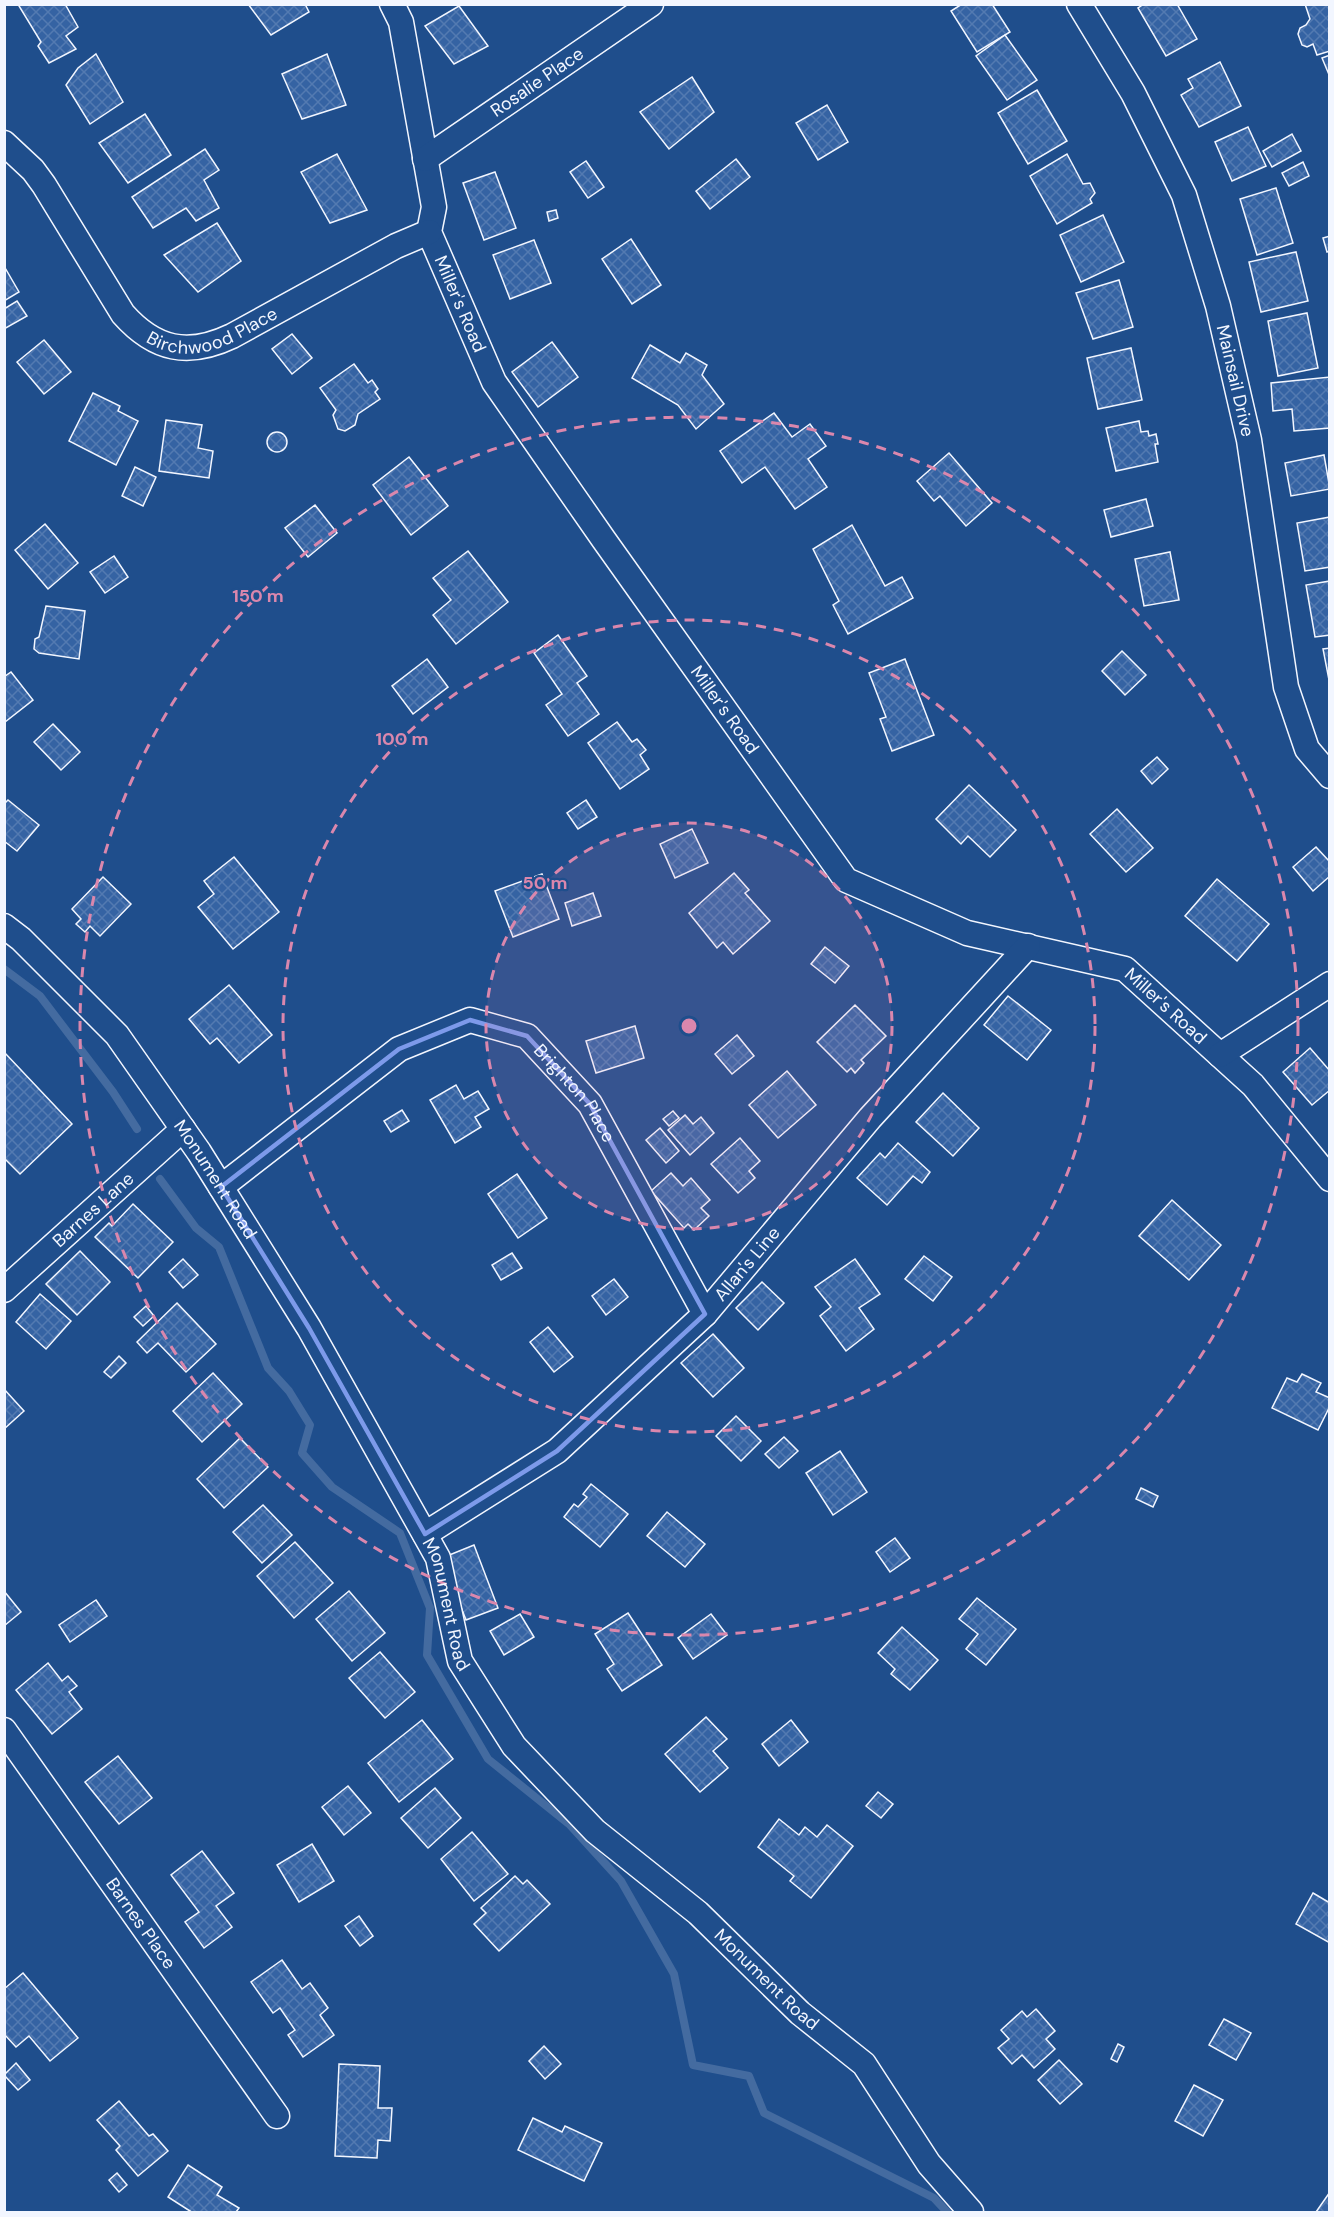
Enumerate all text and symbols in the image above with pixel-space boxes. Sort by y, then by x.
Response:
street label: Rosalie Place [486,42,588,122]
street label: Miller's Road [429,252,492,356]
street label: Birchwood Place [142,301,282,360]
street label: Mainsail Drive [1211,322,1260,439]
text: 150 m [232,584,284,608]
street label: Miller's Road [685,661,765,759]
text: 100 m [375,727,429,751]
text: 50 m [522,871,568,895]
street label: Miller's Road [1120,962,1212,1049]
centre of rings [679,1016,699,1036]
street label: Brighton Place [528,1039,621,1147]
street label: Monument Road [168,1115,262,1244]
street label: Barnes Lane [47,1167,139,1253]
street label: Allan's Line [709,1222,785,1306]
street label: Monument Road [417,1533,475,1676]
street label: Barnes Place [100,1873,181,1974]
street label: Monument Road [709,1923,824,2036]

